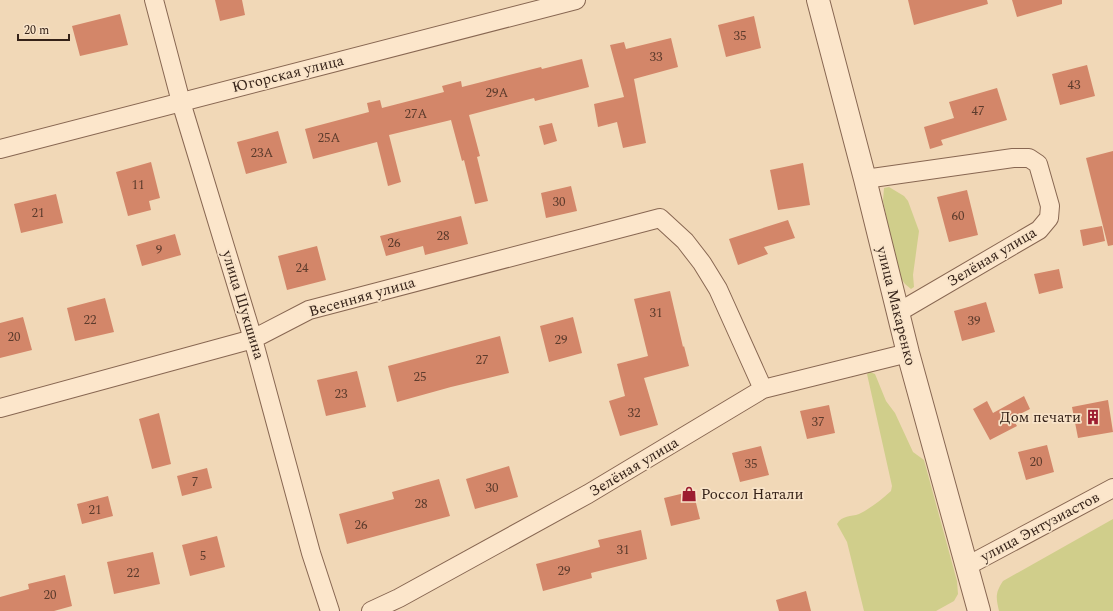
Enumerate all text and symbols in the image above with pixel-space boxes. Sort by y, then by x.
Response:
scale bar [18,16,69,42]
text: 20 m [24,21,49,40]
house number: 35 [734,26,747,46]
house number: 33 [650,47,663,67]
street label: Югорская улица [230,49,347,99]
house number: 43 [1068,75,1081,95]
house number: 29А [486,83,509,103]
house number: 47 [972,101,985,121]
house number: 27А [405,104,428,124]
house number: 25А [318,128,341,148]
house number: 23А [251,143,274,163]
house number: 11 [132,175,145,195]
house number: 30 [553,192,566,212]
house number: 21 [32,203,45,223]
house number: 60 [952,206,965,226]
street label: Зелёная улица [943,221,1042,293]
house number: 28 [437,226,450,246]
house number: 26 [388,233,401,253]
house number: 9 [156,240,163,260]
street label: улица Макаренко [870,243,922,368]
street label: улица Шукшина [215,247,271,363]
house number: 24 [296,258,309,278]
street label: Весенняя улица [306,271,419,323]
house number: 31 [650,303,663,323]
house number: 22 [84,310,97,330]
house number: 39 [968,311,981,331]
house number: 20 [8,327,21,347]
house number: 29 [555,330,568,350]
house number: 27 [476,350,489,370]
house number: 25 [414,367,427,387]
house number: 23 [335,384,348,404]
house number: 32 [628,403,641,423]
place label: Дом печати [1000,406,1081,429]
building icon: Дом печати [1084,408,1102,426]
house number: 37 [812,412,825,432]
street label: Зелёная улица [585,431,684,503]
house number: 20 [1030,452,1043,472]
house number: 35 [745,454,758,474]
house number: 7 [192,472,198,492]
house number: 30 [486,478,499,498]
place label: Россол Натали [701,483,804,506]
shop icon: Россол Натали [680,485,698,503]
street label: улица Энтузиастов [976,486,1104,569]
house number: 28 [415,494,428,514]
house number: 21 [89,500,102,520]
house number: 26 [355,515,368,535]
house number: 31 [617,540,630,560]
house number: 5 [200,546,206,566]
house number: 29 [558,561,571,581]
house number: 22 [127,563,140,583]
house number: 20 [44,585,57,605]

